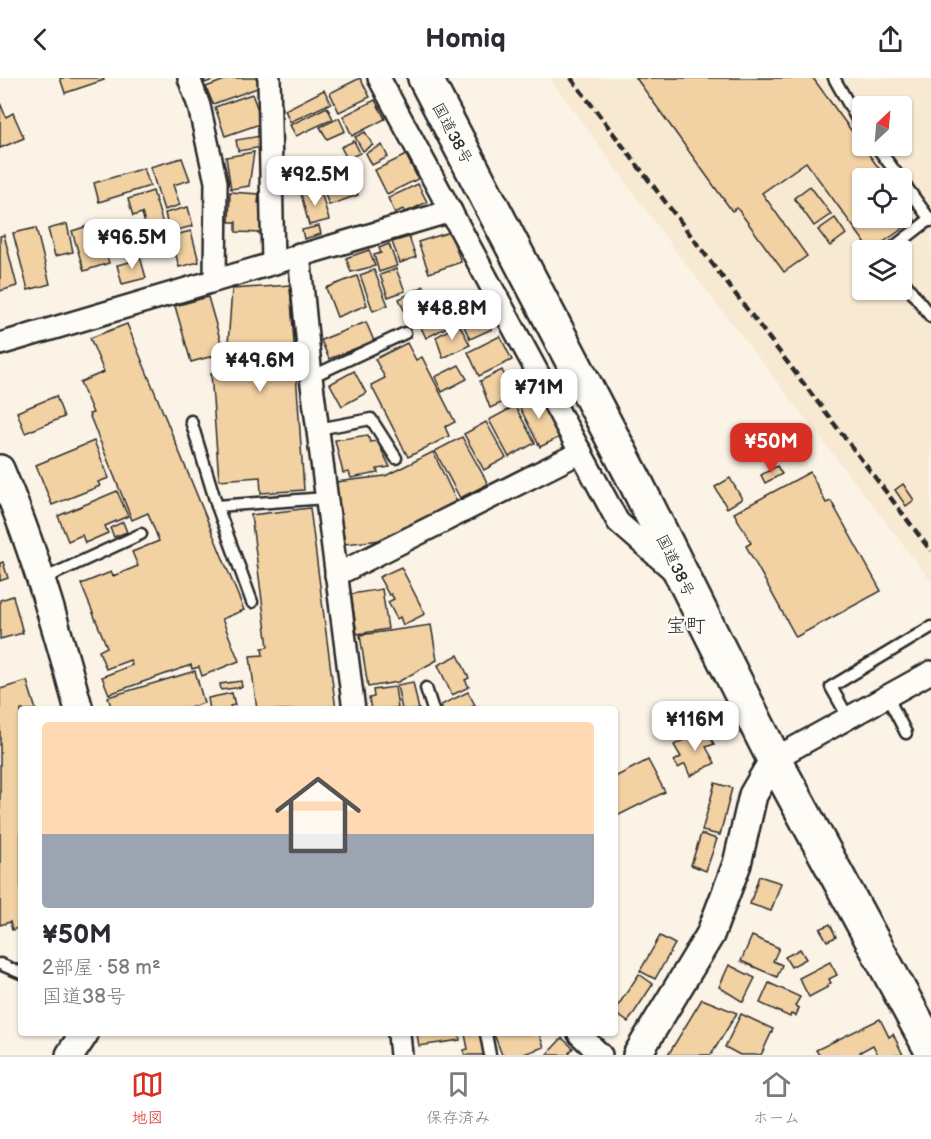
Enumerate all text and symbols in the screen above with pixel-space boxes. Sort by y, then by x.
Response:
icon: back [24,23,57,56]
text: Homiq [425,23,506,55]
icon: share [874,23,907,56]
north arrow [852,96,912,156]
map controls [852,96,912,300]
street label: 国道38号 [428,100,476,168]
pin: ¥92.5M [266,156,364,207]
text: ¥92.5M [280,163,350,187]
button: locate [852,168,912,228]
pin: ¥96.5M [83,219,181,270]
text: ¥96.5M [97,226,167,250]
button: layers [852,240,912,300]
pin: ¥48.8M [403,290,501,341]
text: ¥48.8M [417,297,487,321]
pin: ¥49.6M [211,342,309,393]
text: ¥49.6M [225,349,295,373]
pin: ¥71M [503,369,575,420]
text: ¥71M [515,376,564,400]
pin: ¥50M [735,423,807,474]
text: ¥50M [744,430,798,454]
street label: 国道38号 [651,531,698,600]
district label: 宝町 [666,614,706,638]
pin: ¥116M [653,701,737,752]
text: ¥116M [666,708,724,732]
icon: home [264,761,372,869]
text: ¥50M [42,920,112,951]
text: 2部屋 · 58 m² [42,956,161,980]
text: 国道38号 [42,985,126,1009]
tab: 地図 [131,1068,164,1128]
tab: 保存済み [426,1068,490,1128]
tab: ホーム [753,1068,800,1128]

